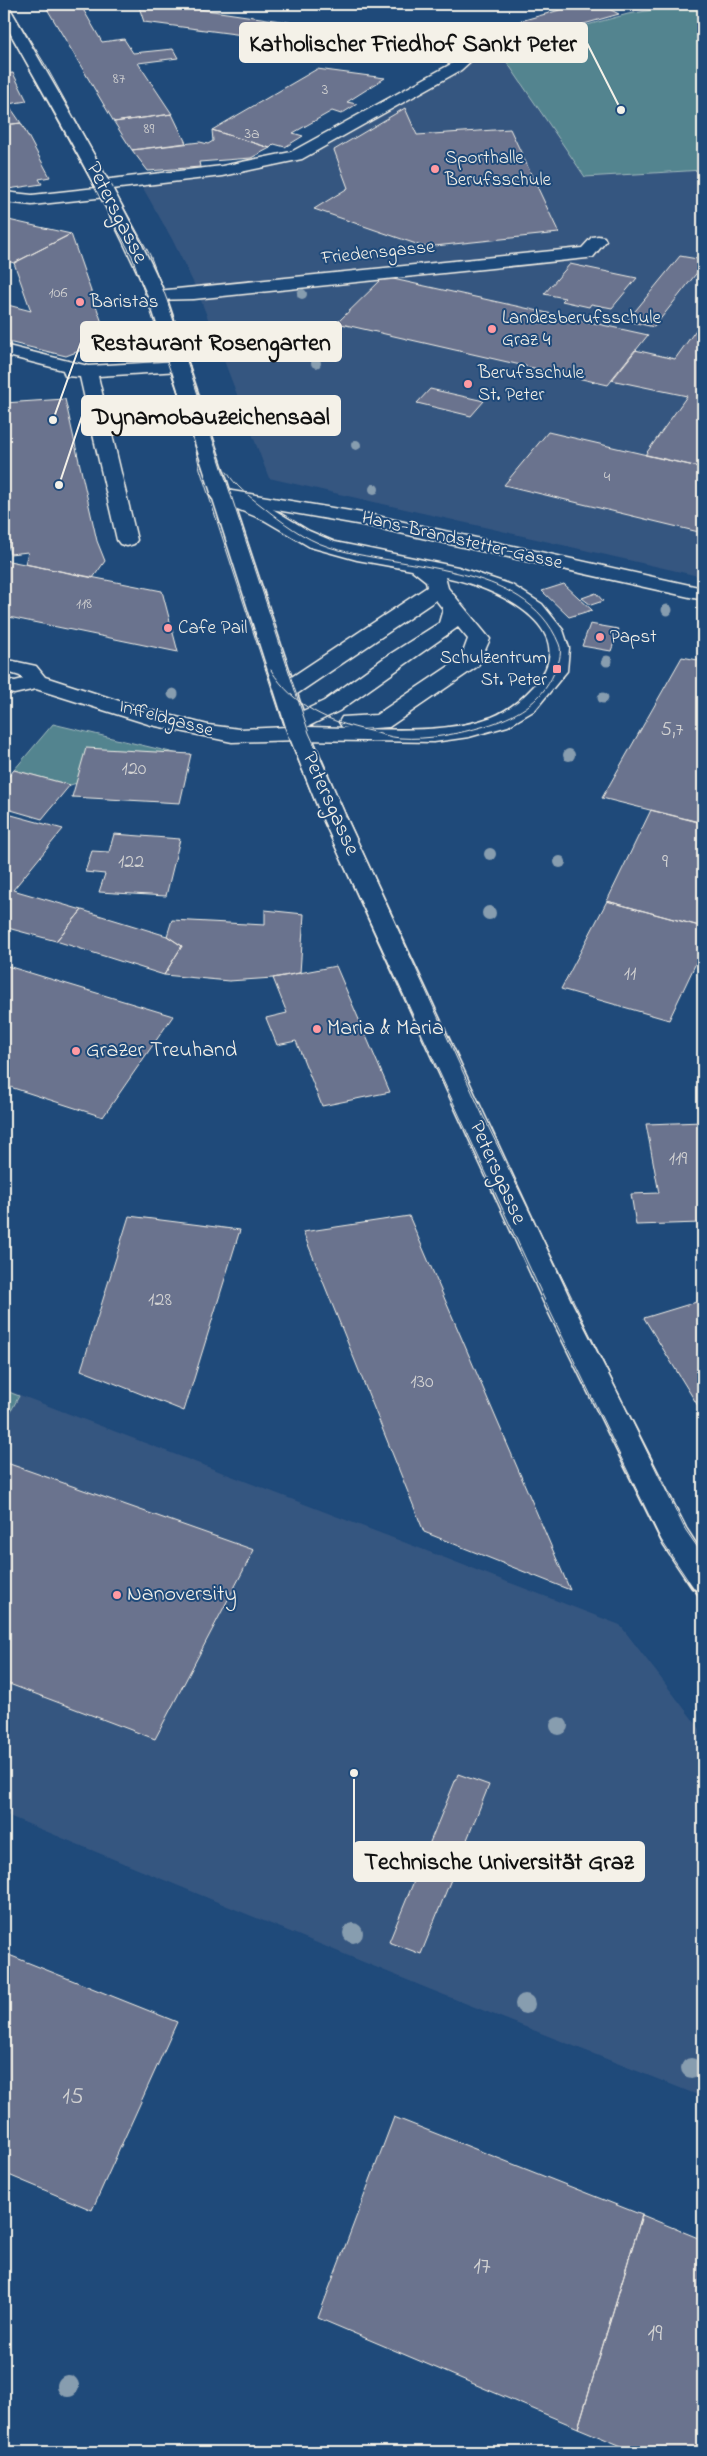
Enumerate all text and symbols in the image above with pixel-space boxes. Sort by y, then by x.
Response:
callout: Katholischer Friedhof Sankt Peter [240,23,587,62]
text: Katholischer Friedhof Sankt Peter [249,28,577,63]
house number: 87 [113,67,126,91]
house number: 3 [322,78,328,102]
house number: 89 [144,117,155,141]
house number: 3a [244,122,260,146]
place label: Sporthalle Berufsschule [444,145,552,194]
street label: Petersgasse [76,156,155,270]
marker: Sporthalle Berufsschule [429,163,441,175]
street label: Friedensgasse [319,234,437,274]
house number: 106 [48,281,68,305]
place label: Baristas [89,289,158,316]
marker: Baristas [74,296,86,308]
place label: Landesberufsschule Graz 4 [502,305,661,354]
callout: Restaurant Rosengarten [81,322,341,361]
marker: Landesberufsschule Graz 4 [486,323,498,335]
text: Restaurant Rosengarten [91,327,331,363]
place label: Berufsschule St. Peter [477,360,585,409]
marker: Berufsschule St. Peter [462,378,474,390]
callout: Dynamobauzeichensaal [82,396,340,435]
text: Dynamobauzeichensaal [91,401,330,437]
house number: 4 [604,465,611,489]
street label: Hans-Brandstetter-Gasse [359,505,566,577]
house number: 118 [76,592,92,616]
place label: Cafe Pail [178,615,248,642]
marker: Cafe Pail [162,622,174,634]
place label: Papst [610,624,657,651]
marker: Papst [594,631,606,643]
place label: Schulzentrum St. Peter [440,645,547,694]
marker: Schulzentrum St. Peter [551,663,563,675]
street label: Inffeldgasse [115,693,217,747]
house number: 5,7 [660,716,684,745]
street label: Petersgasse [292,747,367,862]
house number: 120 [122,755,147,784]
house number: 122 [118,848,144,877]
house number: 9 [662,848,668,877]
house number: 11 [624,960,636,989]
place label: Maria & Maria [327,1013,444,1045]
marker: Maria & Maria [311,1023,323,1035]
place label: Grazer Treuhand [86,1035,237,1067]
marker: Grazer Treuhand [70,1045,82,1057]
street label: Petersgasse [459,1116,534,1231]
house number: 119 [669,1145,687,1174]
house number: 128 [148,1286,172,1315]
house number: 130 [410,1368,434,1397]
place label: Nanoversity [127,1579,237,1612]
marker: Nanoversity [111,1589,123,1601]
callout: Technische Universität Graz [354,1842,644,1881]
text: Technische Universität Graz [364,1846,635,1881]
house number: 15 [62,2080,84,2115]
house number: 17 [473,2250,491,2285]
house number: 19 [648,2317,663,2352]

